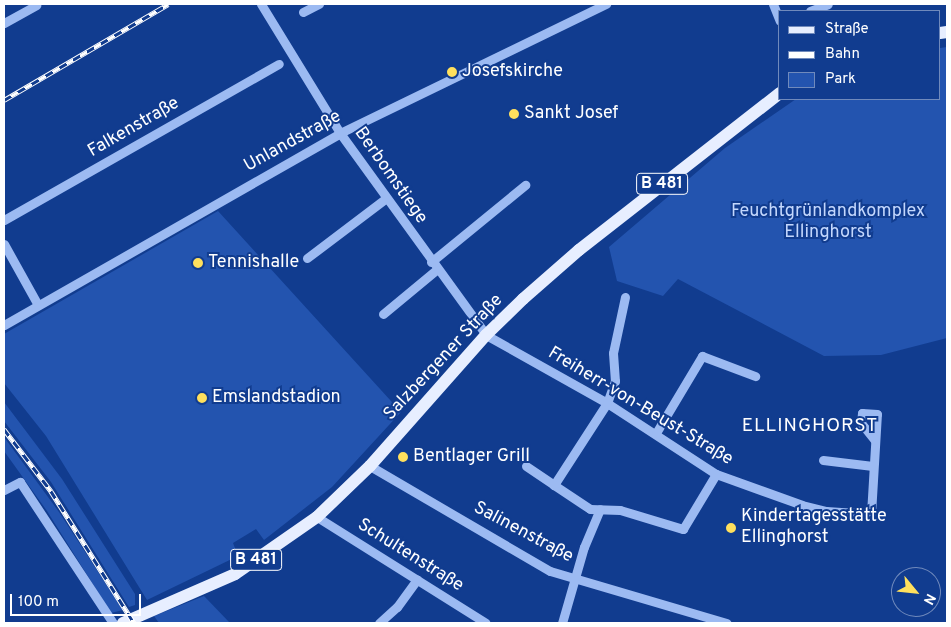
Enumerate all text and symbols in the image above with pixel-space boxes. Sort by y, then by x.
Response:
legend [778,10,941,100]
text: Straße [825,20,869,39]
text: Bahn [825,45,860,64]
place label: Josefskirche [462,61,563,83]
marker: Josefskirche [446,66,458,78]
text: Park [825,70,856,89]
street label: Falkenstraße [84,93,184,163]
place label: Sankt Josef [524,103,618,125]
street label: Unlandstraße [241,106,345,178]
marker: Sankt Josef [508,108,520,120]
street label: Berbomstiege [349,123,431,229]
road number: B 481 [636,170,688,198]
park label: Feuchtgrünlandkomplex Ellinghorst [731,202,925,244]
place label: Tennishalle [208,252,299,274]
marker: Tennishalle [192,257,204,269]
street label: Salzbergener Straße [380,290,508,426]
street label: Freiherr-von-Beust-Straße [543,343,737,471]
place label: Emslandstadion [212,387,341,409]
marker: Emslandstadion [196,392,208,404]
district label: ELLINGHORST [740,416,880,438]
place label: Bentlager Grill [413,446,530,468]
marker: Bentlager Grill [397,451,409,463]
street label: Salinenstraße [469,498,577,568]
place label: Kindertagesstätte Ellinghorst [741,507,887,550]
street label: Schultenstraße [353,515,467,597]
marker: Kindertagesstätte Ellinghorst [725,522,737,534]
road number: B 481 [230,546,282,574]
north arrow [891,567,941,617]
scale bar [12,584,144,616]
text: N [919,590,939,607]
text: 100 m [18,593,59,612]

